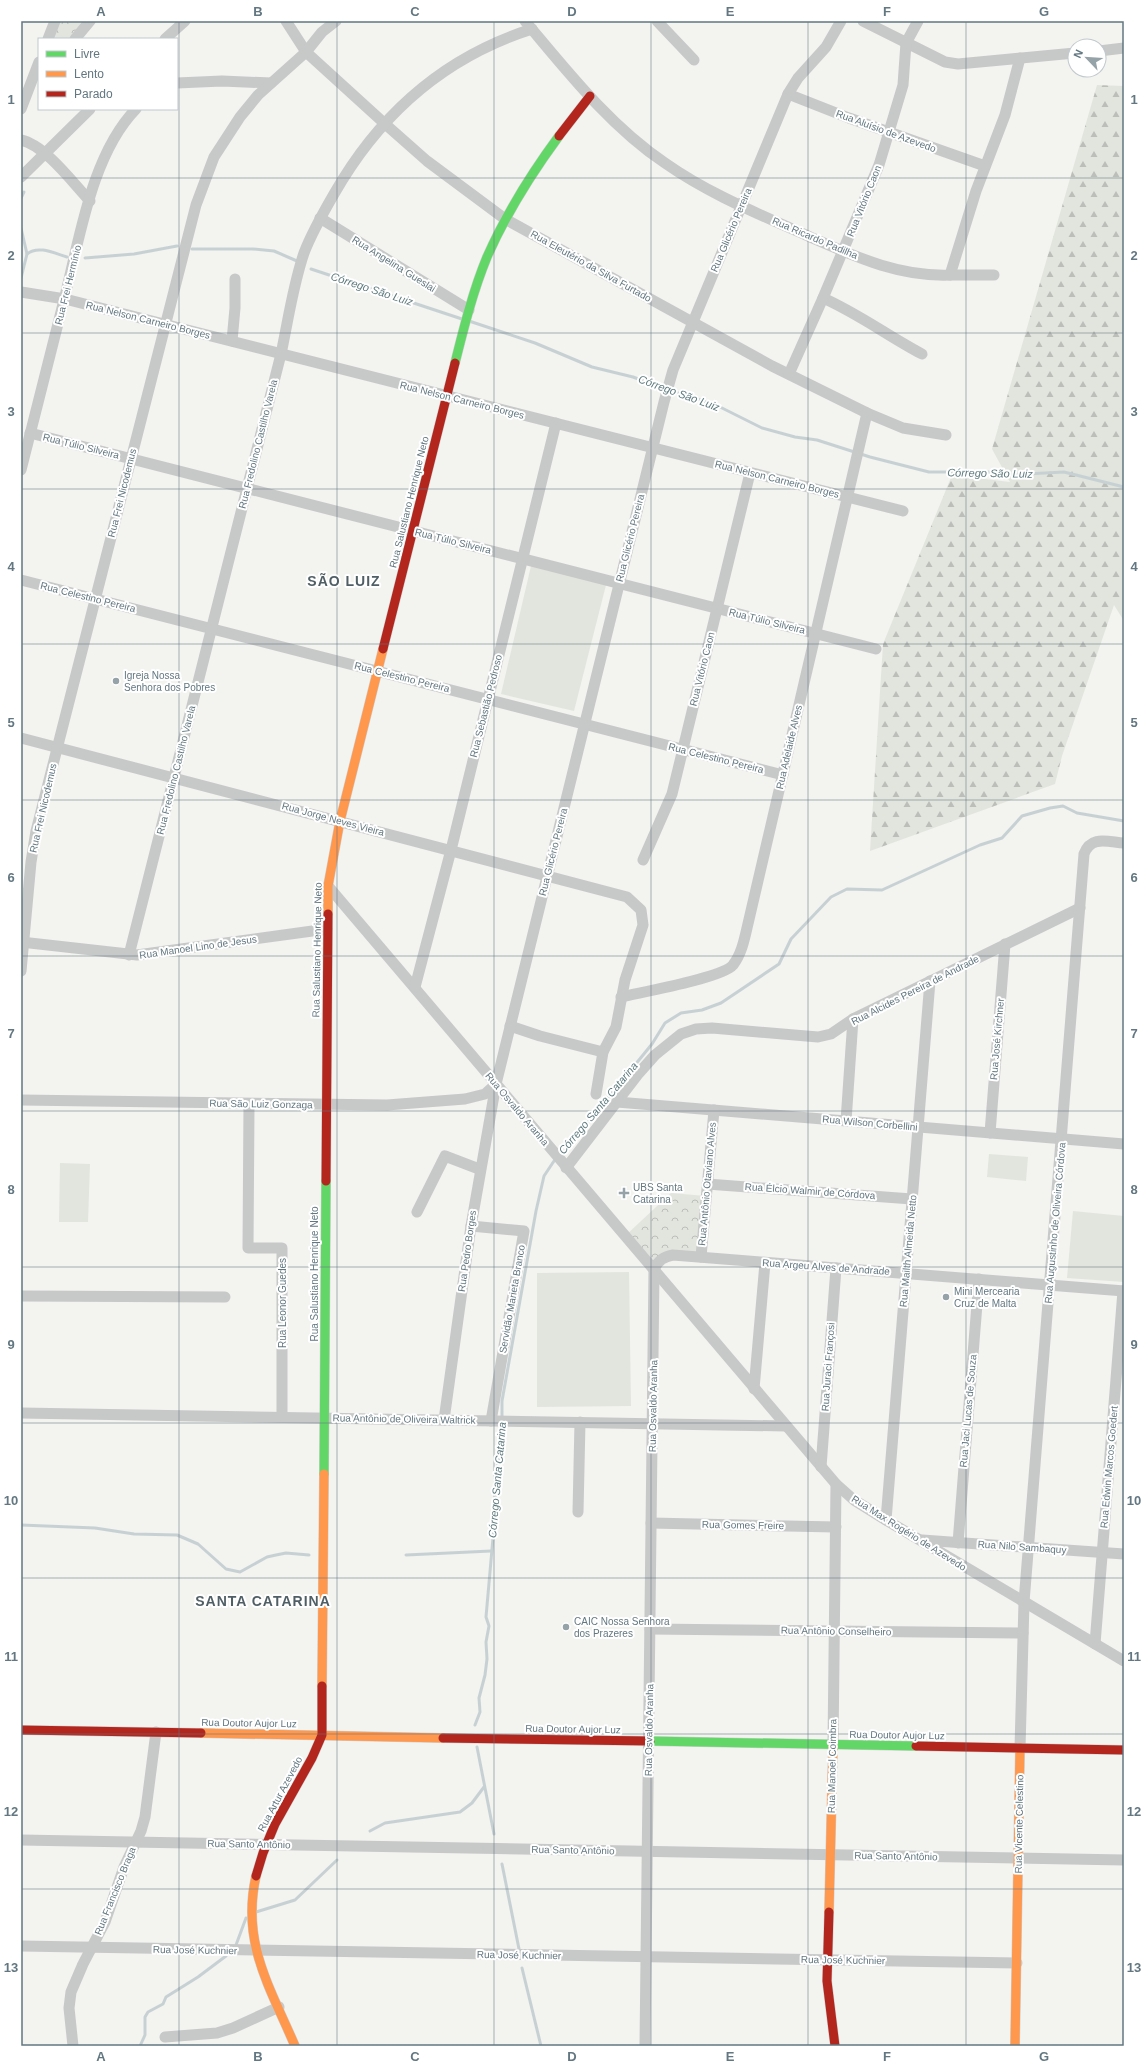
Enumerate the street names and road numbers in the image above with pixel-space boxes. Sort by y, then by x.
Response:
street label: Rua Aluísio de Azevedo [834,108,938,154]
street label: Rua Vitório Caon [845,164,883,238]
street label: Rua Glicério Pereira [708,186,754,274]
street label: Rua Ricardo Padilha [771,215,860,261]
street label: Rua Eleutério da Silva Furtado [529,228,654,304]
street label: Rua Angelina Gueslai [350,234,438,294]
street label: Rua Frei Hermínio [53,244,83,326]
street label: Rua Nelson Carneiro Borges [85,299,211,341]
street label: Rua Fredolino Castilho Varela [237,378,279,510]
street label: Rua Nelson Carneiro Borges [399,379,525,421]
street label: Rua Túlio Silveira [42,431,121,461]
street label: Rua Salustiano Henrique Neto [387,435,431,569]
street label: Rua Frei Nicodemus [106,447,138,539]
street label: Rua Nelson Carneiro Borges [714,458,840,500]
street label: Rua Glicério Pereira [614,493,646,583]
street label: Rua Túlio Silveira [414,526,493,556]
street label: Rua Celestino Pereira [39,580,137,614]
street label: Rua Túlio Silveira [728,606,807,636]
street label: Rua Vitório Caon [687,631,717,707]
street label: Rua Sebastião Pedroso [468,653,504,759]
street label: Rua Celestino Pereira [353,660,451,694]
street label: Rua Fredolino Castilho Varela [155,704,197,836]
street label: Rua Adelaide Alves [774,704,804,790]
street label: Rua Celestino Pereira [667,741,765,775]
street label: Rua Frei Nicodemus [27,762,59,854]
street label: Rua Jorge Neves Vieira [281,800,386,838]
street label: Rua Glicério Pereira [537,807,569,897]
street label: Rua Salustiano Henrique Neto [310,882,324,1018]
street label: Rua Manoel Lino de Jesus [139,933,257,961]
street label: Rua Alcides Pereira de Andrade [849,953,981,1027]
street label: Rua José Kirchner [988,997,1006,1080]
street label: Rua Osvaldo Aranha [483,1070,551,1148]
street label: Rua São Luiz Gonzaga [209,1098,313,1110]
street label: Rua Wilson Corbellini [822,1113,918,1133]
street label: Rua Antônio Otaviano Alves [696,1122,718,1246]
street label: Rua Augustinho de Oliveira Córdova [1042,1142,1068,1304]
street label: Rua Élcio Walmir de Córdova [744,1180,876,1201]
street label: Rua Mailth Almeida Netto [898,1194,918,1308]
street label: Rua Salustiano Henrique Neto [309,1206,320,1342]
street label: Rua Pedro Borges [456,1209,478,1293]
street label: Servidão Marieta Branco [497,1243,527,1354]
street label: Rua Argeu Alves de Andrade [762,1257,891,1277]
street label: Rua Leonor Guedes [277,1258,288,1348]
street label: Rua Juraci Françosi [819,1322,837,1412]
street label: Rua Jaci Lucas de Souza [958,1354,978,1468]
street label: Rua Osvaldo Aranha [647,1359,659,1452]
street label: Rua Edwin Marcos Goedert [1098,1405,1120,1529]
street label: Rua Antônio de Oliveira Waltrick [332,1412,477,1426]
street label: Rua Max Rogério de Azevedo [850,1493,969,1573]
street label: Rua Gomes Freire [702,1519,785,1531]
street label: Rua Nilo Sambaquy [977,1538,1067,1556]
street label: Rua Antônio Conselheiro [781,1625,892,1637]
street label: Rua Osvaldo Aranha [643,1683,655,1776]
street label: Rua Doutor Aujor Luz [201,1717,297,1729]
street label: Rua Manoel Coimbra [826,1718,838,1813]
street label: Rua Doutor Aujor Luz [525,1723,621,1735]
street label: Rua Doutor Aujor Luz [849,1729,945,1741]
street label: Rua Artur Azevedo [256,1754,305,1833]
street label: Rua Vicente Celestino [1013,1774,1025,1873]
street label: Rua Santo Antônio [207,1838,291,1850]
street label: Rua Santo Antônio [531,1844,615,1856]
street label: Rua Francisco Braga [92,1845,138,1937]
street label: Rua Santo Antônio [854,1850,938,1862]
street label: Rua José Kuchnier [153,1944,238,1956]
street label: Rua José Kuchnier [477,1949,562,1961]
street label: Rua José Kuchnier [801,1954,886,1966]

